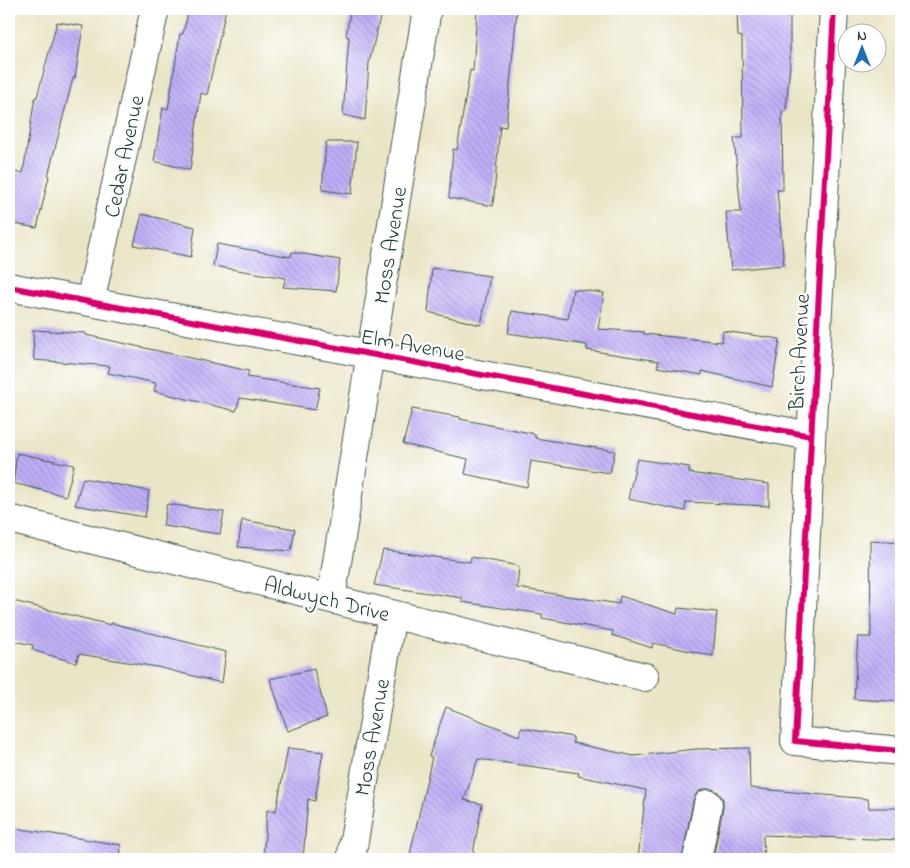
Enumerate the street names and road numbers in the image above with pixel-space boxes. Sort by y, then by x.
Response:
street label: Cedar Avenue [97,92,155,221]
street label: Moss Avenue [367,184,417,306]
street label: Birch Avenue [782,293,820,412]
street label: Elm Avenue [358,322,467,372]
street label: Aldwych Drive [260,570,393,633]
street label: Moss Avenue [348,676,400,799]

